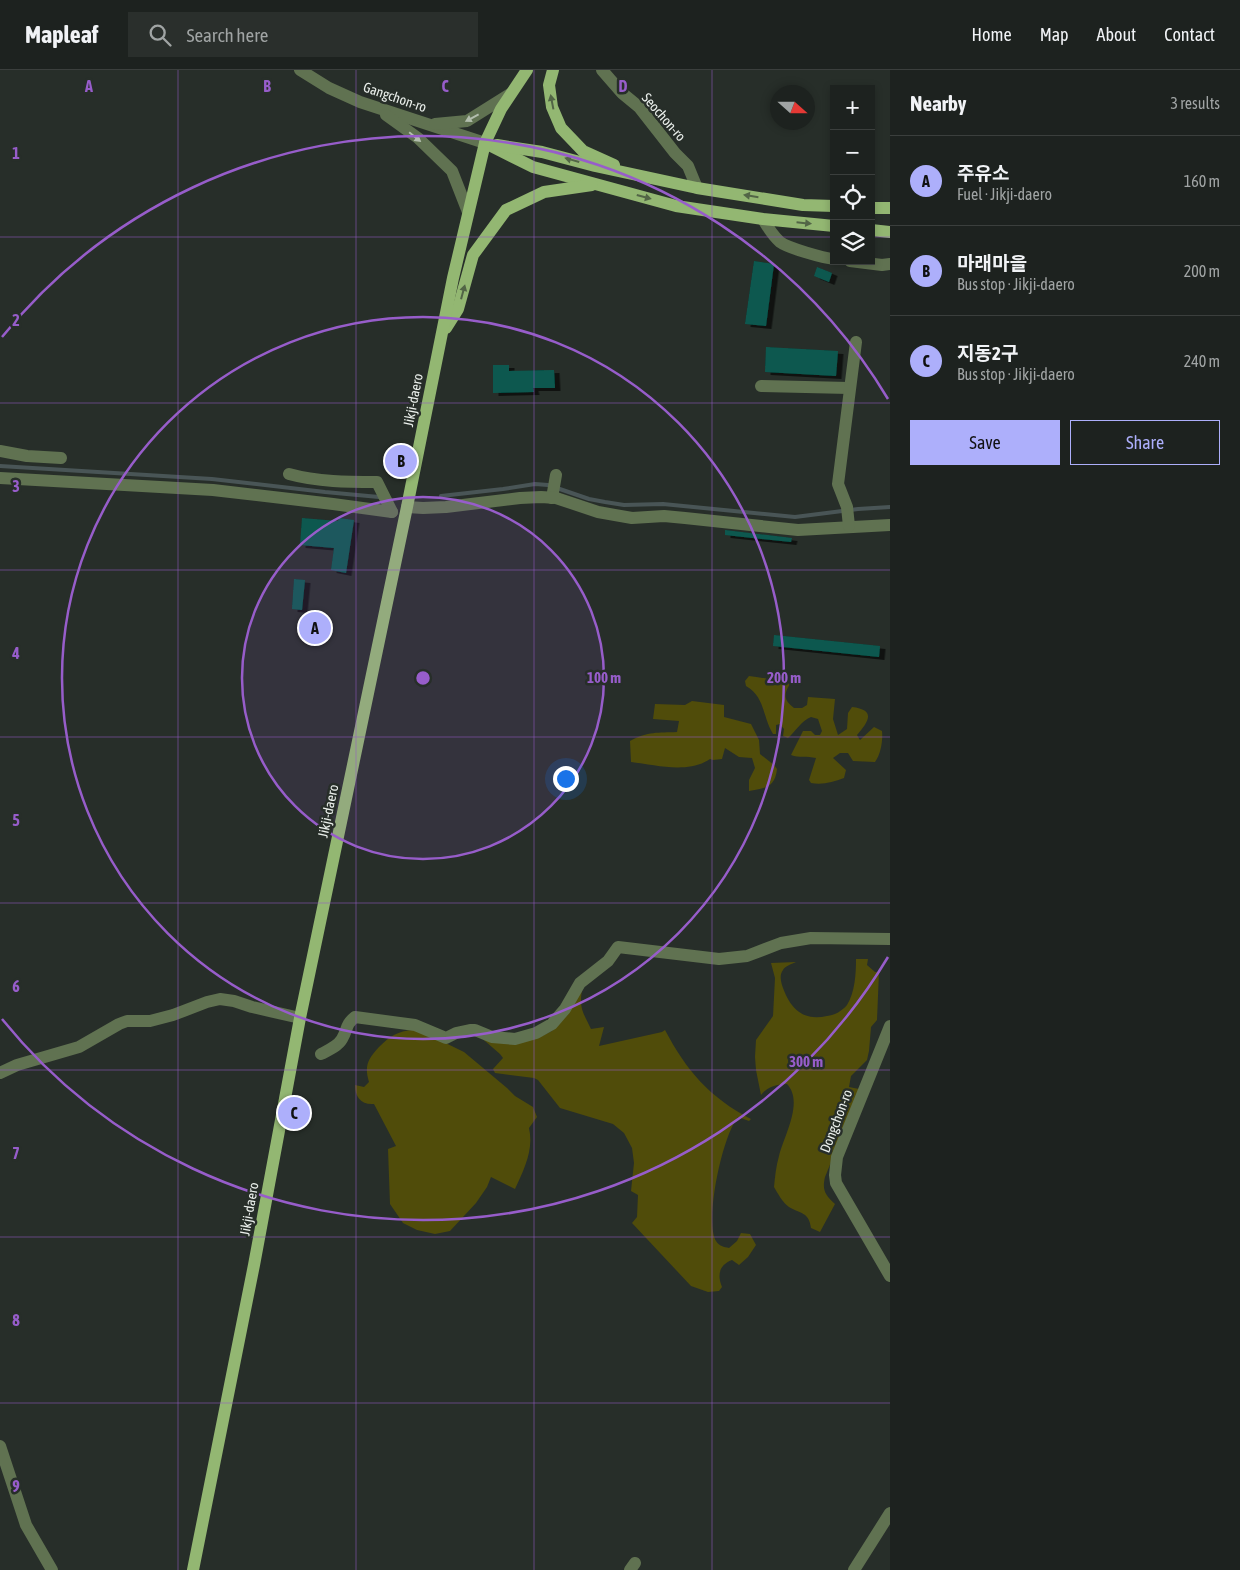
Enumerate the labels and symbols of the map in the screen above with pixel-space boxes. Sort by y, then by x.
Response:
text: A [84,77,93,95]
text: B [263,77,271,95]
text: C [441,77,449,95]
text: D [619,77,628,95]
street label: Gangchon-ro [361,79,429,115]
north arrow [770,85,815,130]
street label: Seochon-ro [639,90,689,144]
one-way arrow [547,93,555,109]
one-way arrow [465,113,478,122]
one-way arrow [408,131,421,142]
text: 1 [12,144,20,162]
one-way arrow [565,156,580,164]
one-way arrow [742,192,758,200]
one-way arrow [636,193,651,201]
one-way arrow [796,219,812,227]
one-way arrow [459,284,467,299]
text: 2 [12,311,20,329]
street label: Jikji-daero [400,372,426,428]
pin: B [385,442,417,480]
text: 3 [12,477,20,495]
pin: A [299,609,331,647]
text: 4 [11,644,20,662]
centre of rings [414,669,432,687]
text: 100 m [587,669,621,686]
text: 200 m [767,669,801,686]
your location [553,766,579,792]
street label: Jikji-daero [315,783,341,839]
text: 5 [12,811,20,829]
text: 6 [12,977,20,995]
text: 300 m [789,1053,823,1070]
street label: Dongchon-ro [817,1087,855,1155]
pin: C [278,1094,310,1132]
text: 7 [12,1144,20,1162]
street label: Jikji-daero [236,1181,262,1237]
text: 8 [12,1311,20,1329]
text: 9 [12,1477,20,1495]

